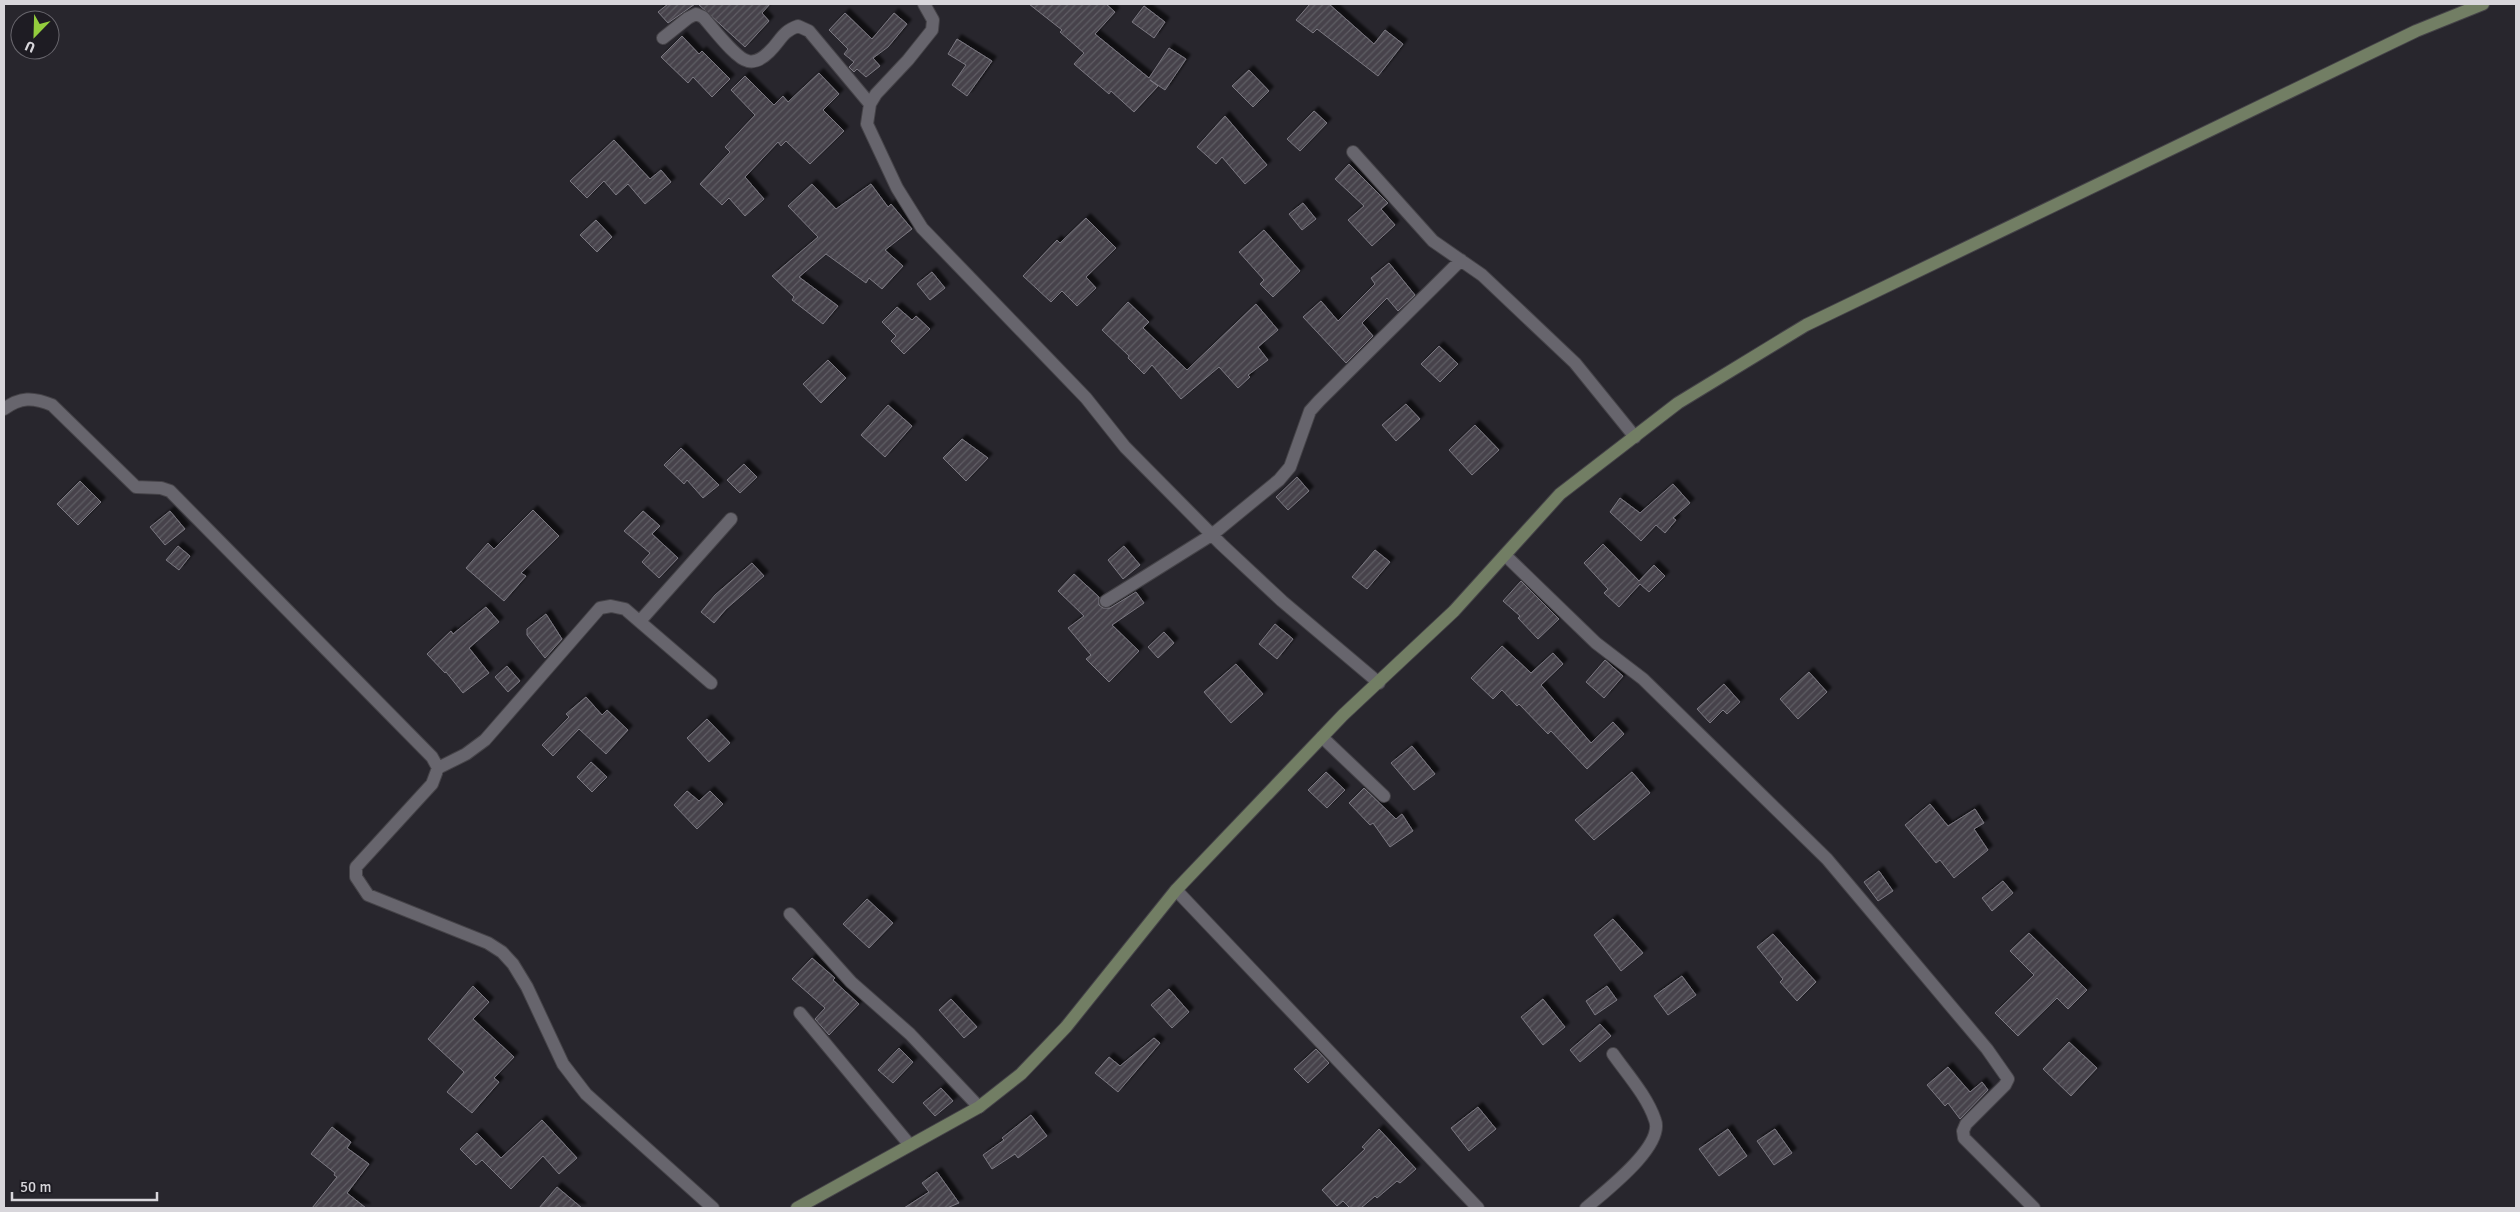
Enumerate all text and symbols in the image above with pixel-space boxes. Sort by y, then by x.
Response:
north arrow [10,10,60,60]
text: U [22,37,38,56]
scale bar [12,1170,158,1202]
text: 50 m [20,1178,51,1196]

